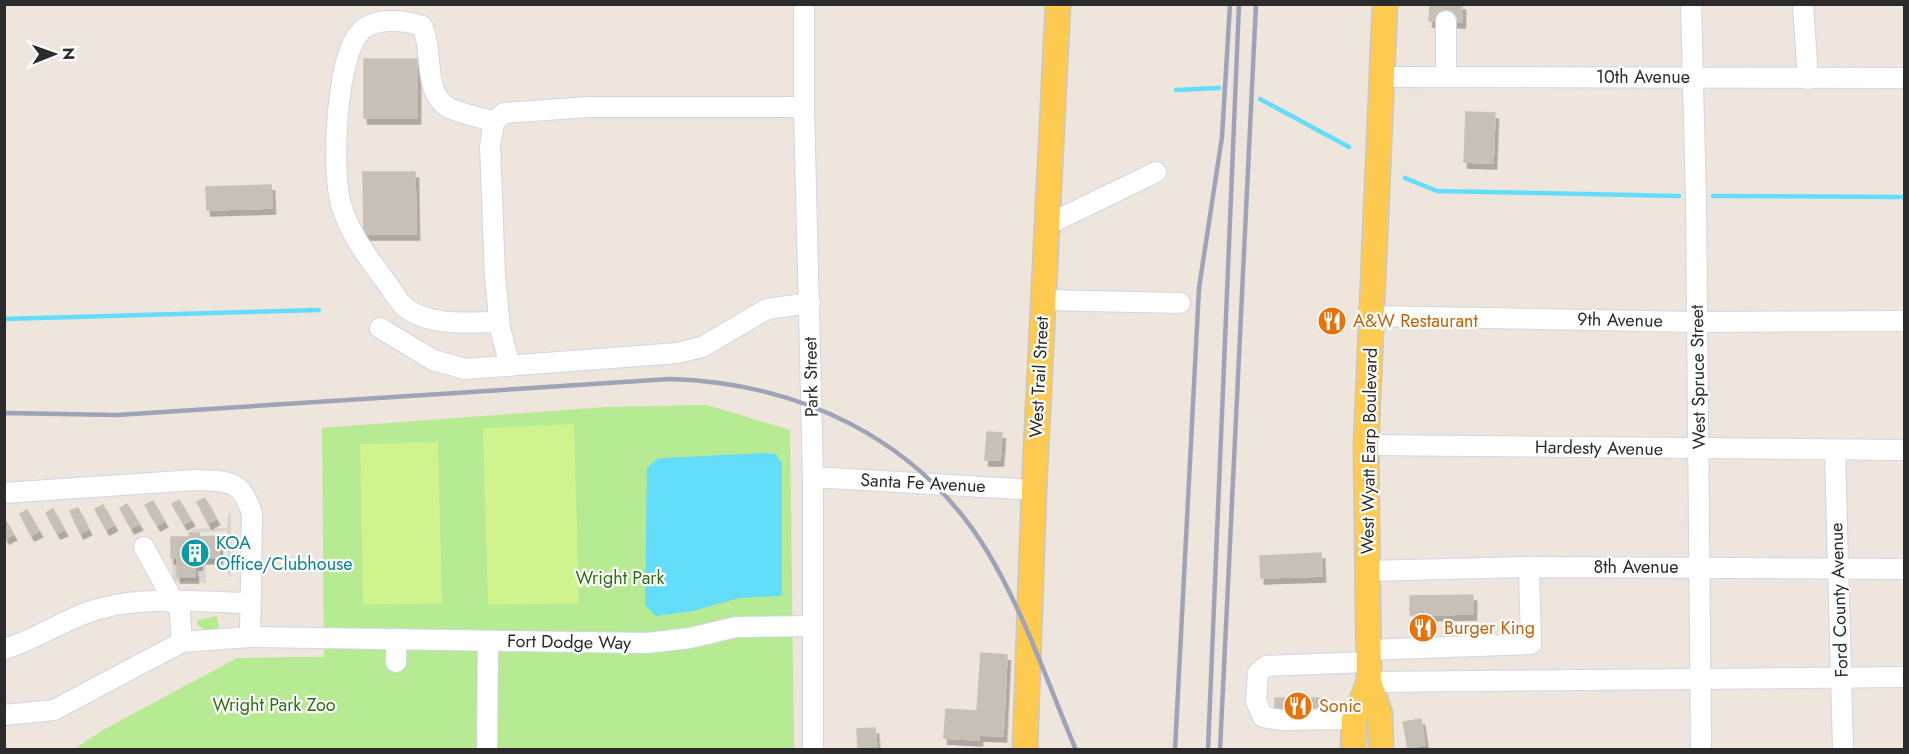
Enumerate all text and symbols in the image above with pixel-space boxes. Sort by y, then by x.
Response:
north arrow [24,24,84,84]
text: N [57,47,80,60]
street label: 10th Avenue [1596,64,1690,90]
street label: West Spruce Street [1684,304,1712,450]
restaurant icon: A&W Restaurant [1316,305,1348,337]
street label: 9th Avenue [1577,306,1663,334]
place label: A&W Restaurant [1353,308,1479,334]
street label: West Trail Street [1023,315,1055,438]
street label: Park Street [797,336,825,417]
street label: West Wyatt Earp Boulevard [1354,347,1384,555]
street label: Hardesty Avenue [1535,434,1663,462]
street label: Santa Fe Avenue [860,467,986,499]
street label: Ford County Avenue [1823,522,1855,678]
place label: KOA Office/Clubhouse [216,530,353,577]
building icon: KOA Office/Clubhouse [179,537,211,569]
street label: 8th Avenue [1593,554,1679,580]
park label: Wright Park [576,565,665,591]
restaurant icon: Burger King [1407,612,1439,644]
place label: Burger King [1444,615,1535,641]
street label: Fort Dodge Way [507,628,631,656]
restaurant icon: Sonic [1282,690,1314,722]
park label: Wright Park Zoo [212,692,336,718]
place label: Sonic [1319,693,1361,719]

